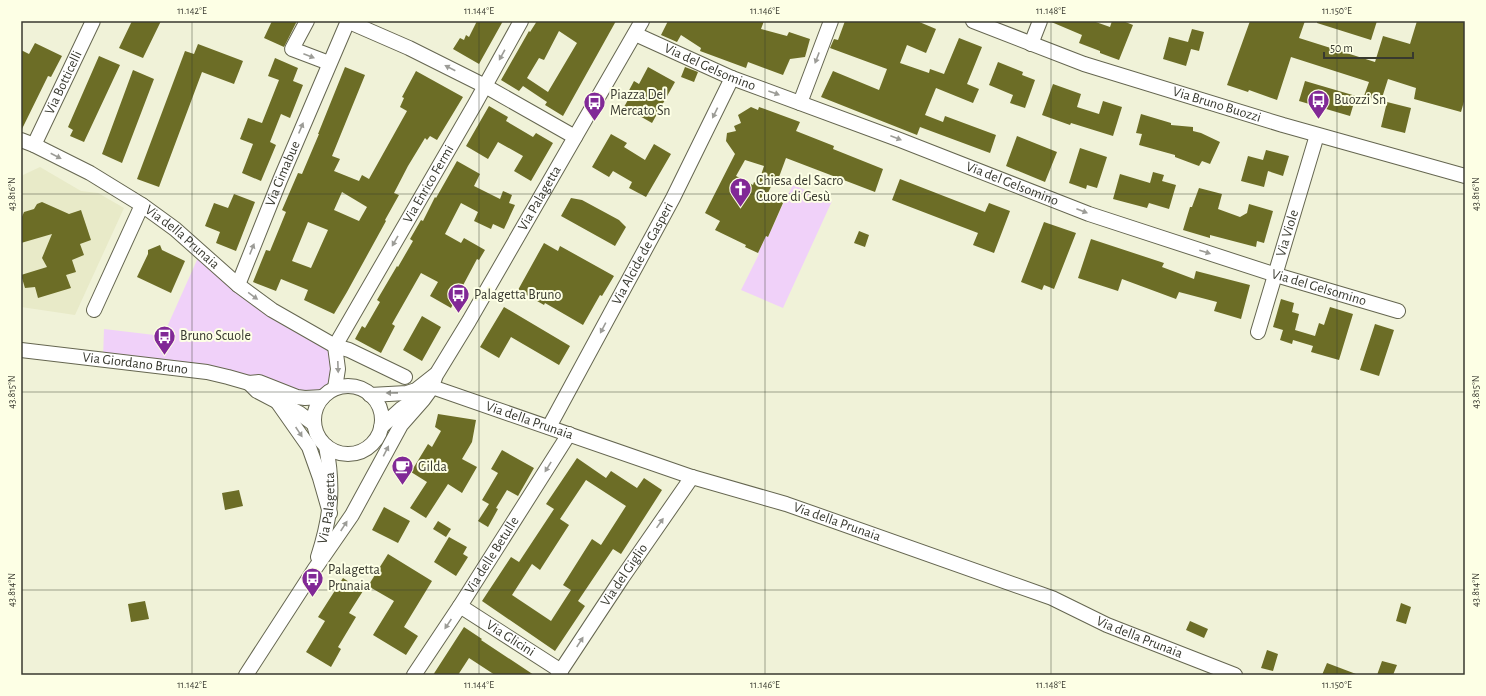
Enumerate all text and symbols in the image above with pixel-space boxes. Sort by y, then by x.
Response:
text: 11.142°E [177,6,207,16]
text: 11.144°E [464,6,494,16]
text: 11.146°E [750,6,780,16]
text: 11.148°E [1036,6,1066,16]
text: 11.150°E [1322,6,1352,16]
scale bar [1324,34,1413,60]
street label: Via del Gelsomino [662,41,758,93]
text: 50 m [1330,42,1353,54]
street label: Via Botticelli [43,49,85,117]
one-way arrow [498,49,505,61]
one-way arrow [814,52,820,64]
one-way arrow [303,53,315,59]
one-way arrow [444,65,456,71]
street label: Via Bruno Buozzi [1171,85,1263,125]
bus stop icon: Buozzi Sn [1306,87,1332,120]
place label: Piazza Del Mercato Sn [610,88,671,118]
bus stop icon: Piazza Del Mercato Sn [581,90,607,123]
one-way arrow [768,91,780,97]
place label: Buozzi Sn [1334,93,1386,107]
one-way arrow [712,107,718,119]
one-way arrow [299,122,305,134]
one-way arrow [890,136,902,142]
street label: Via Cimabue [263,139,303,208]
street label: Via Enrico Fermi [401,143,457,225]
one-way arrow [51,153,62,160]
street label: Via del Gelsomino [964,159,1061,208]
street label: Via Palagetta [516,163,564,233]
place label: Chiesa del Sacro Cuore di Gesù [756,174,843,204]
church icon: Chiesa del Sacro Cuore di Gesù [728,176,754,209]
text: 43.816°N [7,177,17,211]
text: 43.816°N [1471,177,1481,211]
street label: Via Alcide de Gasperi [610,200,676,307]
street label: Via della Prunaia [142,203,222,272]
street label: Via Viole [1274,208,1301,258]
one-way arrow [1076,209,1088,215]
one-way arrow [392,235,399,247]
one-way arrow [250,242,256,254]
one-way arrow [1200,249,1212,255]
street label: Via del Gelsomino [1270,267,1368,308]
bus stop icon: Palagetta Bruno [445,282,471,315]
place label: Palagetta Bruno [474,288,561,302]
one-way arrow [247,292,258,300]
one-way arrow [599,322,606,333]
bus stop icon: Bruno Scuole [152,323,178,356]
place label: Bruno Scuole [180,329,251,343]
street label: Via Giordano Bruno [82,350,189,377]
one-way arrow [335,361,341,374]
text: 43.815°N [7,375,17,409]
text: 43.815°N [1471,375,1481,409]
one-way arrow [386,390,398,397]
street label: Via della Prunaia [484,399,575,442]
one-way arrow [295,426,302,438]
one-way arrow [383,446,389,457]
cafe icon: Gilda [389,454,415,487]
place label: Gilda [418,460,447,474]
one-way arrow [544,462,552,472]
street label: Via Palagetta [315,471,337,545]
street label: Via della Prunaia [791,500,883,544]
street label: Via delle Betulle [463,514,522,596]
one-way arrow [656,518,664,528]
one-way arrow [340,521,348,531]
street label: Via del Giglio [598,541,650,609]
place label: Palagetta Prunaia [328,563,381,593]
bus stop icon: Palagetta Prunaia [300,565,326,598]
text: 43.814°N [7,573,17,607]
text: 43.814°N [1471,573,1481,607]
street label: Via della Prunaia [1094,614,1185,661]
street label: Via Glicini [484,618,537,659]
one-way arrow [444,619,452,629]
one-way arrow [576,637,584,648]
text: 11.142°E [177,680,207,690]
text: 11.144°E [464,680,494,690]
text: 11.146°E [750,680,780,690]
text: 11.148°E [1036,680,1066,690]
text: 11.150°E [1322,680,1352,690]

